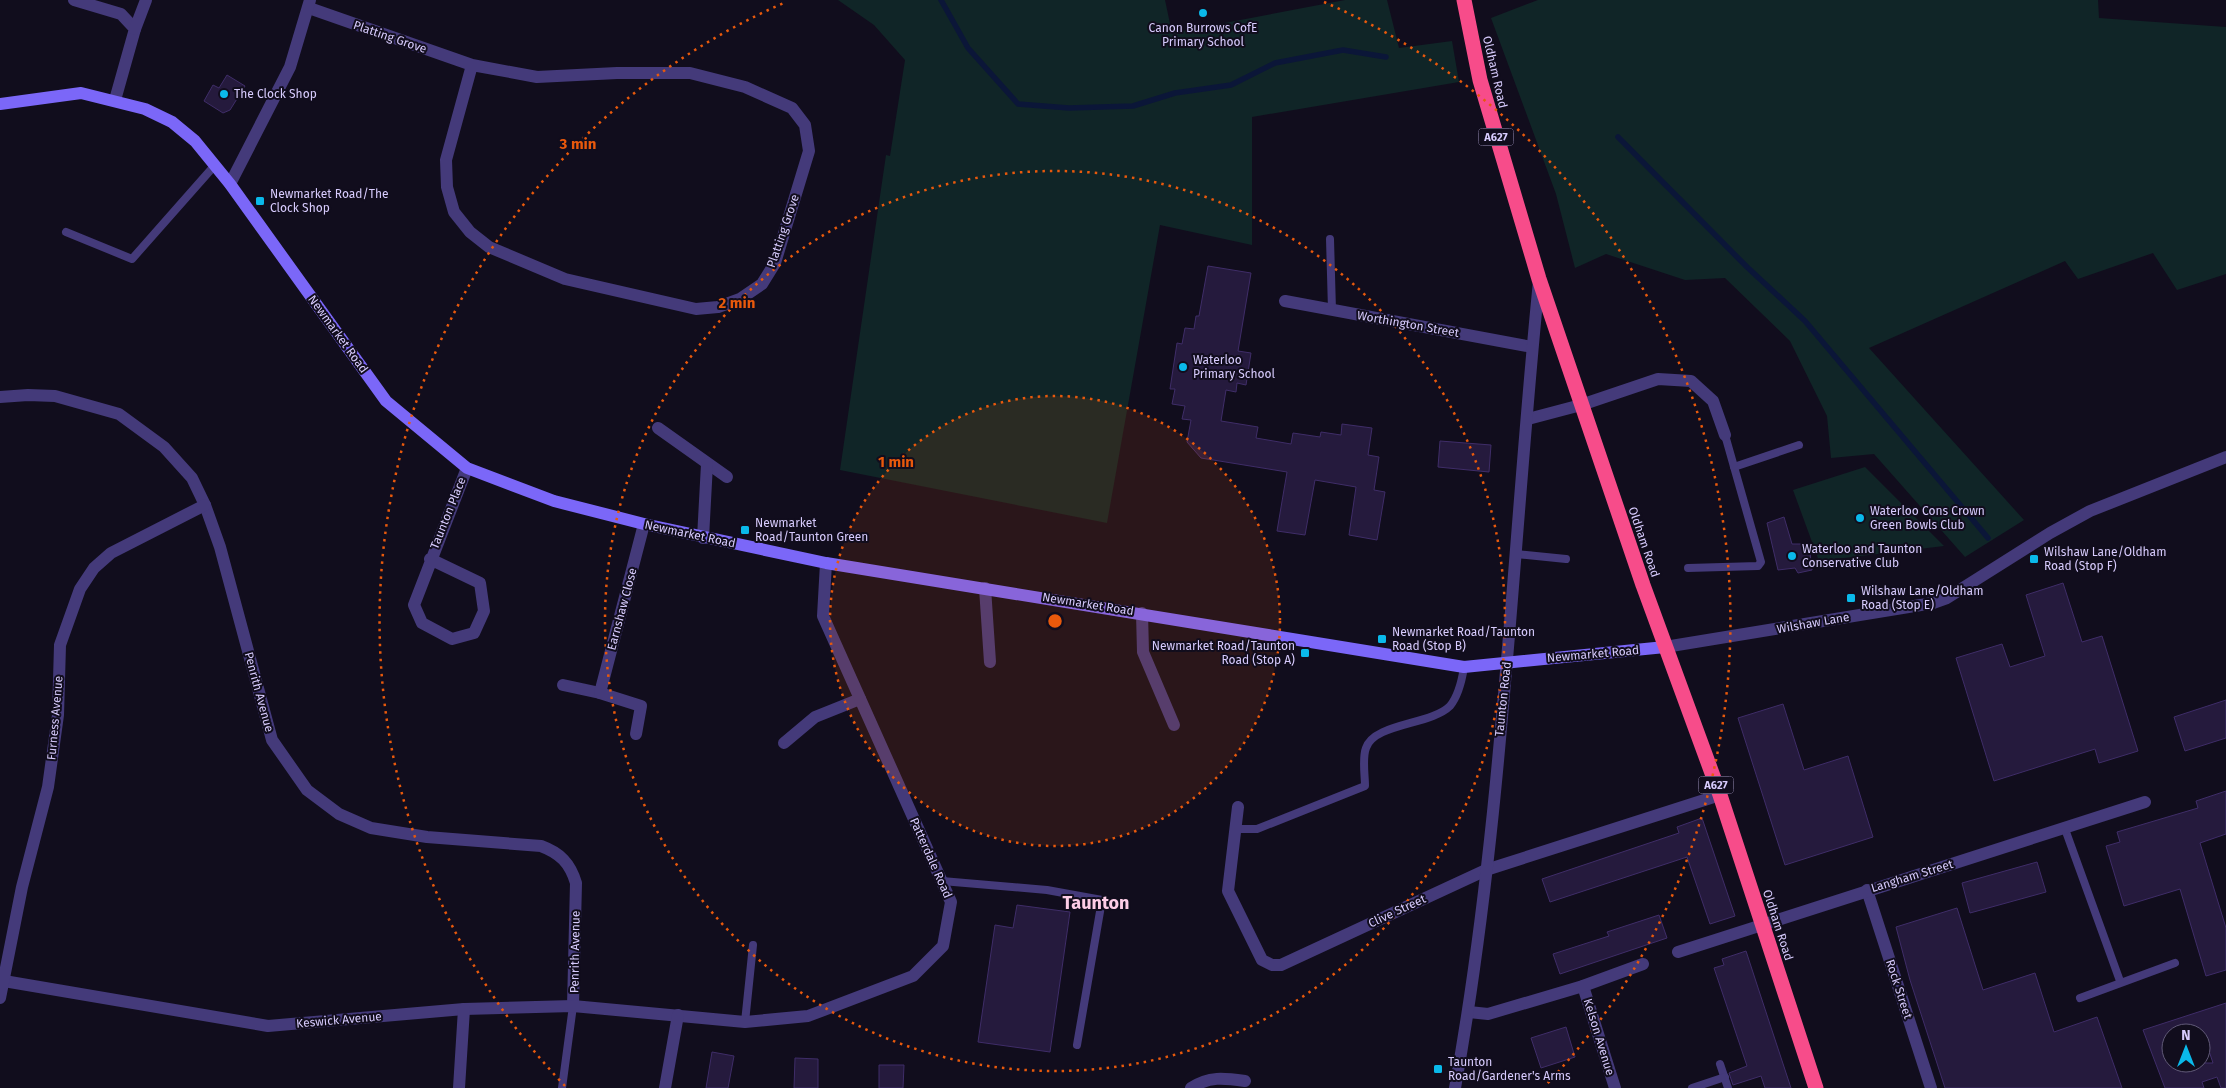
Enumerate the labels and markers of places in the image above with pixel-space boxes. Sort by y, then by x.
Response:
marker: Canon Burrows CofE Primary School [1197,7,1209,19]
place label: Canon Burrows CofE Primary School [1149,21,1257,49]
place label: The Clock Shop [234,87,317,101]
marker: The Clock Shop [218,88,230,100]
place label: Newmarket Road/The Clock Shop [270,187,389,215]
marker: Newmarket Road/The Clock Shop [254,195,266,207]
place label: Waterloo Primary School [1193,353,1276,381]
marker: Waterloo Primary School [1177,361,1189,373]
place label: Waterloo Cons Crown Green Bowls Club [1870,504,1985,532]
marker: Waterloo Cons Crown Green Bowls Club [1854,512,1866,524]
place label: Newmarket Road/Taunton Green [755,516,868,544]
marker: Newmarket Road/Taunton Green [739,524,751,536]
place label: Waterloo and Taunton Conservative Club [1802,542,1922,570]
place label: Wilshaw Lane/Oldham Road (Stop F) [2044,545,2166,573]
marker: Waterloo and Taunton Conservative Club [1786,550,1798,562]
marker: Wilshaw Lane/Oldham Road (Stop F) [2028,553,2040,565]
place label: Wilshaw Lane/Oldham Road (Stop E) [1861,584,1983,612]
marker: Wilshaw Lane/Oldham Road (Stop E) [1845,592,1857,604]
centre of rings [1046,612,1064,630]
place label: Newmarket Road/Taunton Road (Stop B) [1392,625,1535,653]
marker: Newmarket Road/Taunton Road (Stop B) [1376,633,1388,645]
place label: Newmarket Road/Taunton Road (Stop A) [1152,639,1295,667]
marker: Newmarket Road/Taunton Road (Stop A) [1299,647,1311,659]
place label: Taunton Road/Gardener's Arms [1448,1055,1571,1083]
marker: Taunton Road/Gardener's Arms [1432,1063,1444,1075]

